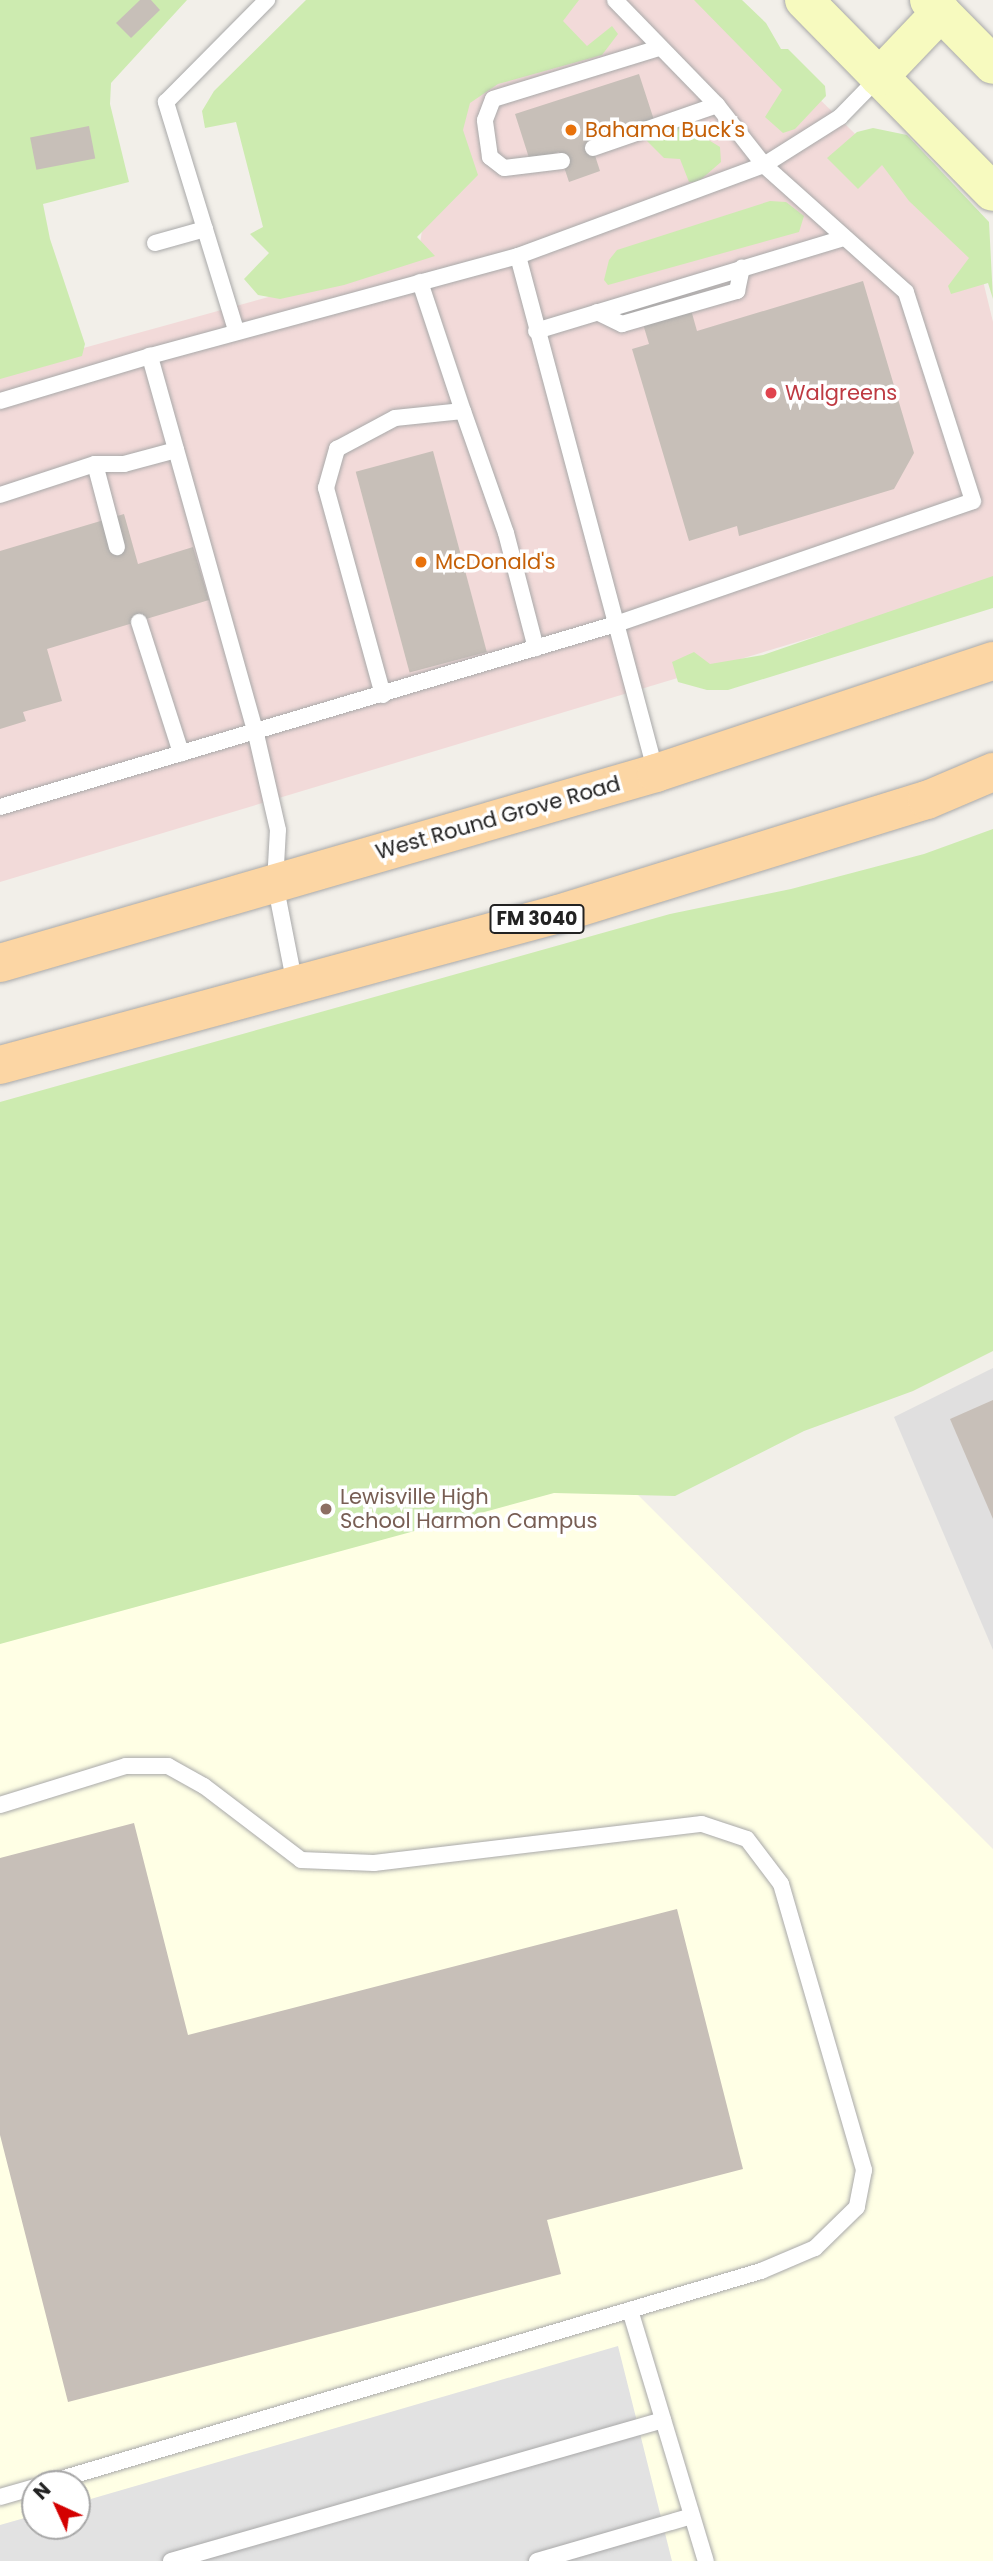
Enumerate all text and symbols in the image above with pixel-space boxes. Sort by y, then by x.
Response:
place label: Bahama Buck's [585,117,745,143]
marker: Bahama Buck's [563,122,579,138]
place label: Walgreens [785,380,897,406]
marker: Walgreens [763,385,779,401]
place label: McDonald's [435,549,555,575]
marker: McDonald's [413,554,429,570]
street label: West Round Grove Road [373,771,623,865]
road number: FM 3040 [488,903,586,934]
place label: Lewisville High School Harmon Campus [340,1484,597,1534]
marker: Lewisville High School Harmon Campus [318,1501,334,1517]
north arrow [21,2470,91,2540]
text: N [28,2477,57,2506]

